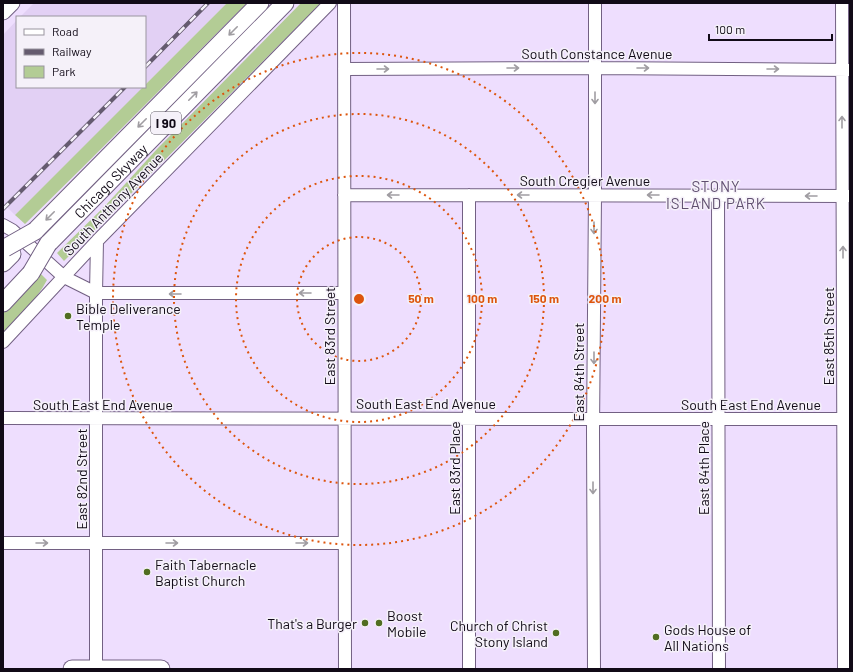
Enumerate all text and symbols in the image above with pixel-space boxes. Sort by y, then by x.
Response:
legend [16,16,146,88]
scale bar [709,16,832,42]
text: 100 m [715,22,745,36]
text: Road [52,24,79,38]
one-way arrow [228,26,238,36]
text: Railway [52,44,92,58]
street label: South Constance Avenue [522,45,672,62]
text: Park [52,64,76,78]
one-way arrow [506,64,519,72]
one-way arrow [636,64,649,72]
one-way arrow [376,65,389,73]
one-way arrow [766,65,779,73]
one-way arrow [188,91,197,101]
one-way arrow [591,91,599,104]
road number: I 90 [151,112,181,134]
one-way arrow [838,116,846,129]
one-way arrow [137,118,147,128]
street label: Chicago Skyway [70,140,151,221]
street label: South Anthony Avenue [60,149,166,259]
street label: South Cregier Avenue [520,172,650,189]
district label: STONY ISLAND PARK [666,177,766,212]
one-way arrow [387,191,400,199]
one-way arrow [517,191,530,199]
one-way arrow [647,191,660,199]
one-way arrow [805,192,818,200]
one-way arrow [45,211,55,221]
one-way arrow [590,221,598,234]
one-way arrow [839,246,847,259]
street label: East 83rd Street [321,287,338,385]
street label: East 85th Street [820,287,837,385]
one-way arrow [299,289,312,297]
one-way arrow [169,290,182,298]
text: 50 m [408,291,434,305]
text: 100 m [467,291,497,305]
text: 150 m [529,291,559,305]
text: 200 m [589,291,621,305]
centre of rings [352,292,366,306]
place label: Bible Deliverance Temple [76,300,181,333]
marker: Bible Deliverance Temple [63,311,73,321]
street label: East 84th Street [570,323,587,421]
one-way arrow [590,351,597,364]
street label: South East End Avenue [356,395,496,412]
street label: South East End Avenue [33,396,173,413]
street label: South East End Avenue [681,396,821,413]
street label: East 83rd Place [446,421,463,515]
street label: East 84th Place [695,421,712,515]
street label: East 82nd Street [73,428,90,530]
one-way arrow [589,481,597,494]
one-way arrow [35,539,48,547]
one-way arrow [165,539,178,547]
one-way arrow [295,539,308,547]
place label: Faith Tabernacle Baptist Church [155,556,256,589]
marker: Faith Tabernacle Baptist Church [142,567,152,577]
place label: Boost Mobile [387,607,427,640]
place label: That's a Burger [267,615,357,632]
place label: Church of Christ Stony Island [450,617,548,650]
marker: That's a Burger [360,618,370,628]
marker: Boost Mobile [374,618,384,628]
place label: Gods House of All Nations [664,621,751,654]
marker: Church of Christ Stony Island [551,628,561,638]
marker: Gods House of All Nations [651,632,661,642]

